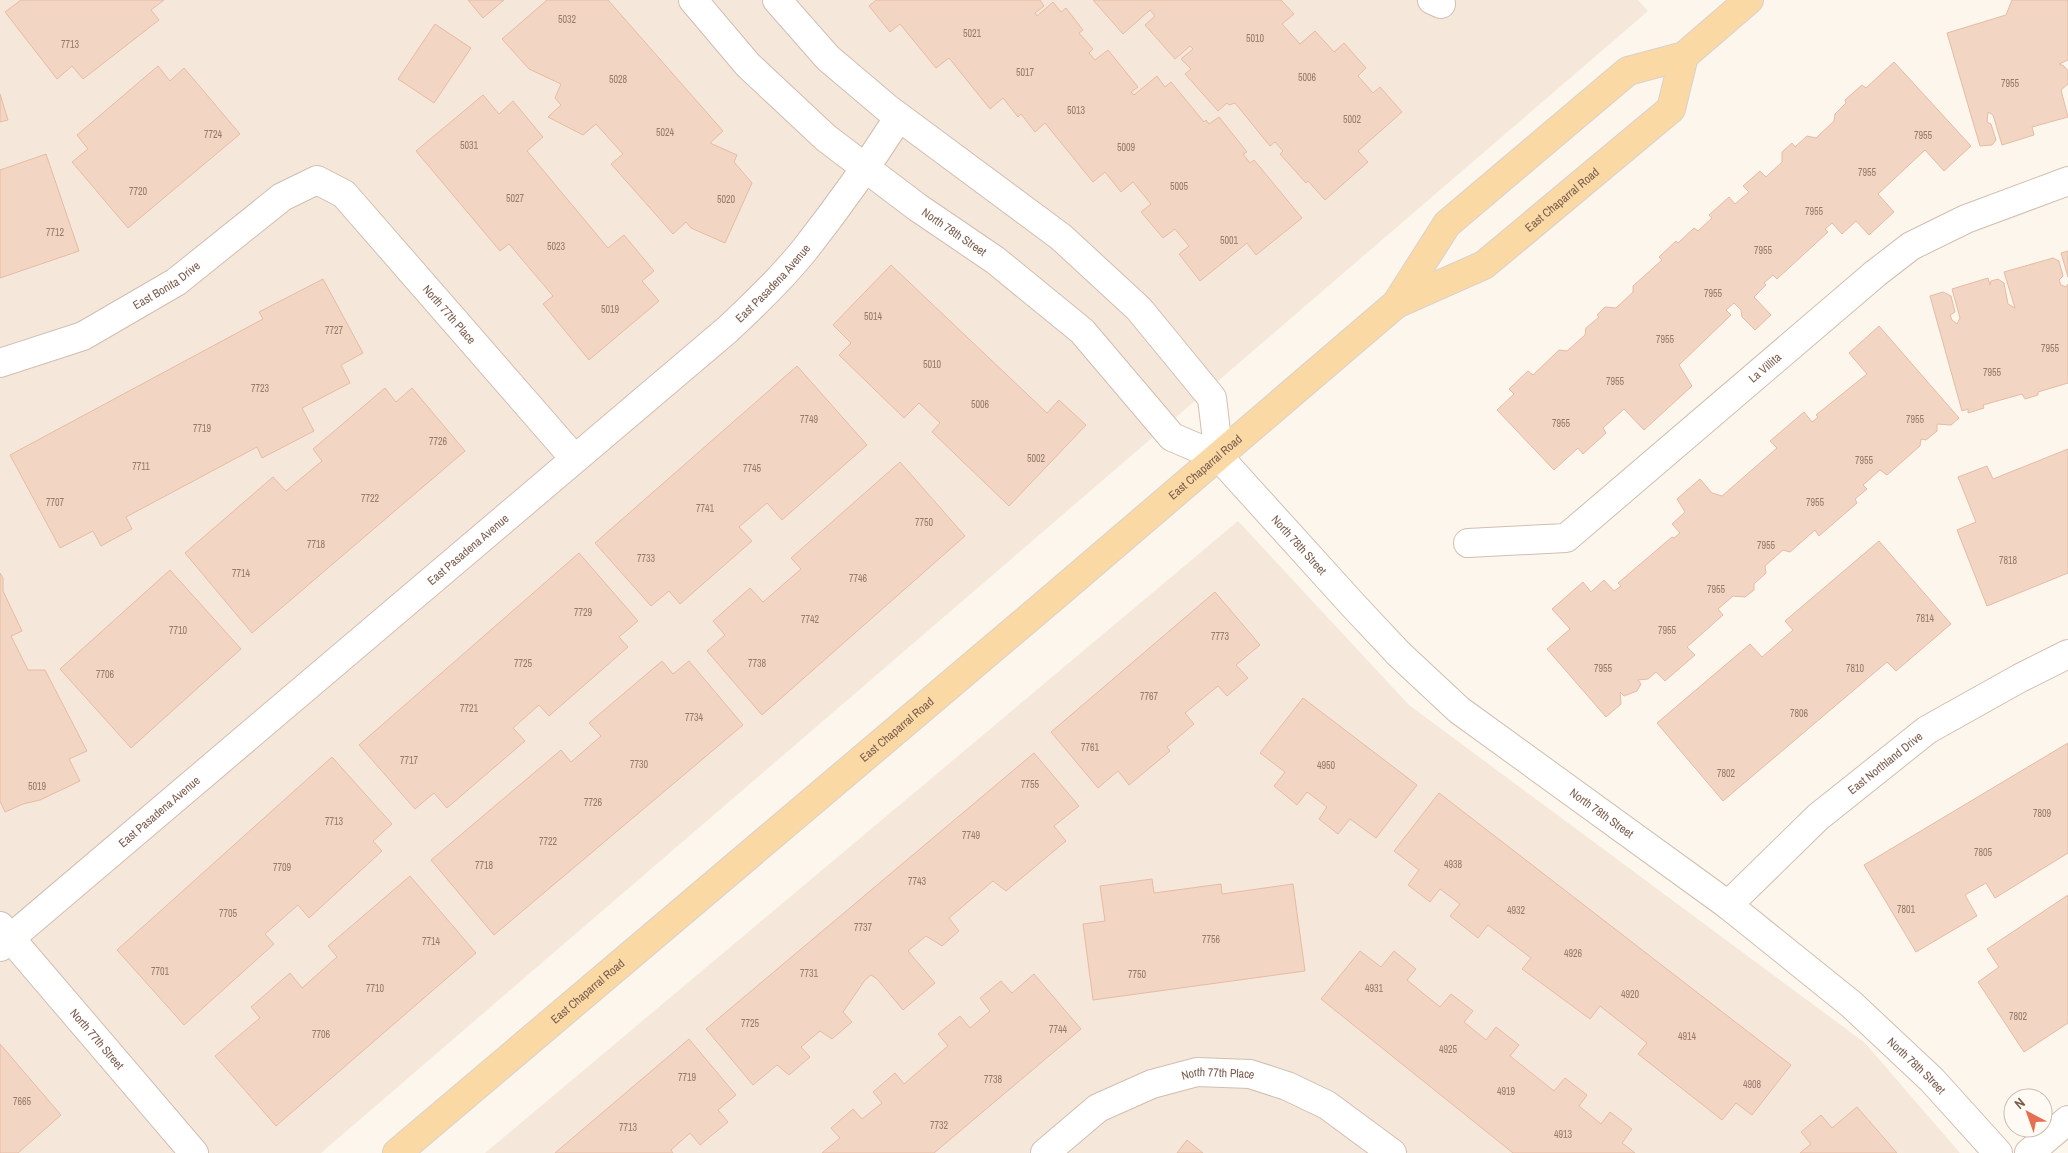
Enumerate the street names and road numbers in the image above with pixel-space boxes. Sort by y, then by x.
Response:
street label: East Chaparral Road [1522,164,1603,235]
street label: North 78th Street [919,204,990,260]
street label: East Pasadena Avenue [732,241,814,326]
street label: East Bonita Drive [130,258,203,313]
street label: North 77th Place [419,282,479,348]
street label: La Villita [1745,349,1785,386]
street label: East Chaparral Road [1165,431,1245,503]
street label: East Pasadena Avenue [424,510,512,589]
street label: North 78th Street [1268,512,1330,579]
street label: East Chaparral Road [857,694,937,766]
street label: East Northland Drive [1845,728,1926,798]
street label: East Pasadena Avenue [115,773,204,851]
street label: North 78th Street [1567,785,1637,842]
street label: East Chaparral Road [547,956,628,1027]
street label: North 77th Street [66,1006,127,1073]
street label: North 78th Street [1884,1034,1949,1098]
street label: North 77th Place [1180,1064,1257,1084]

